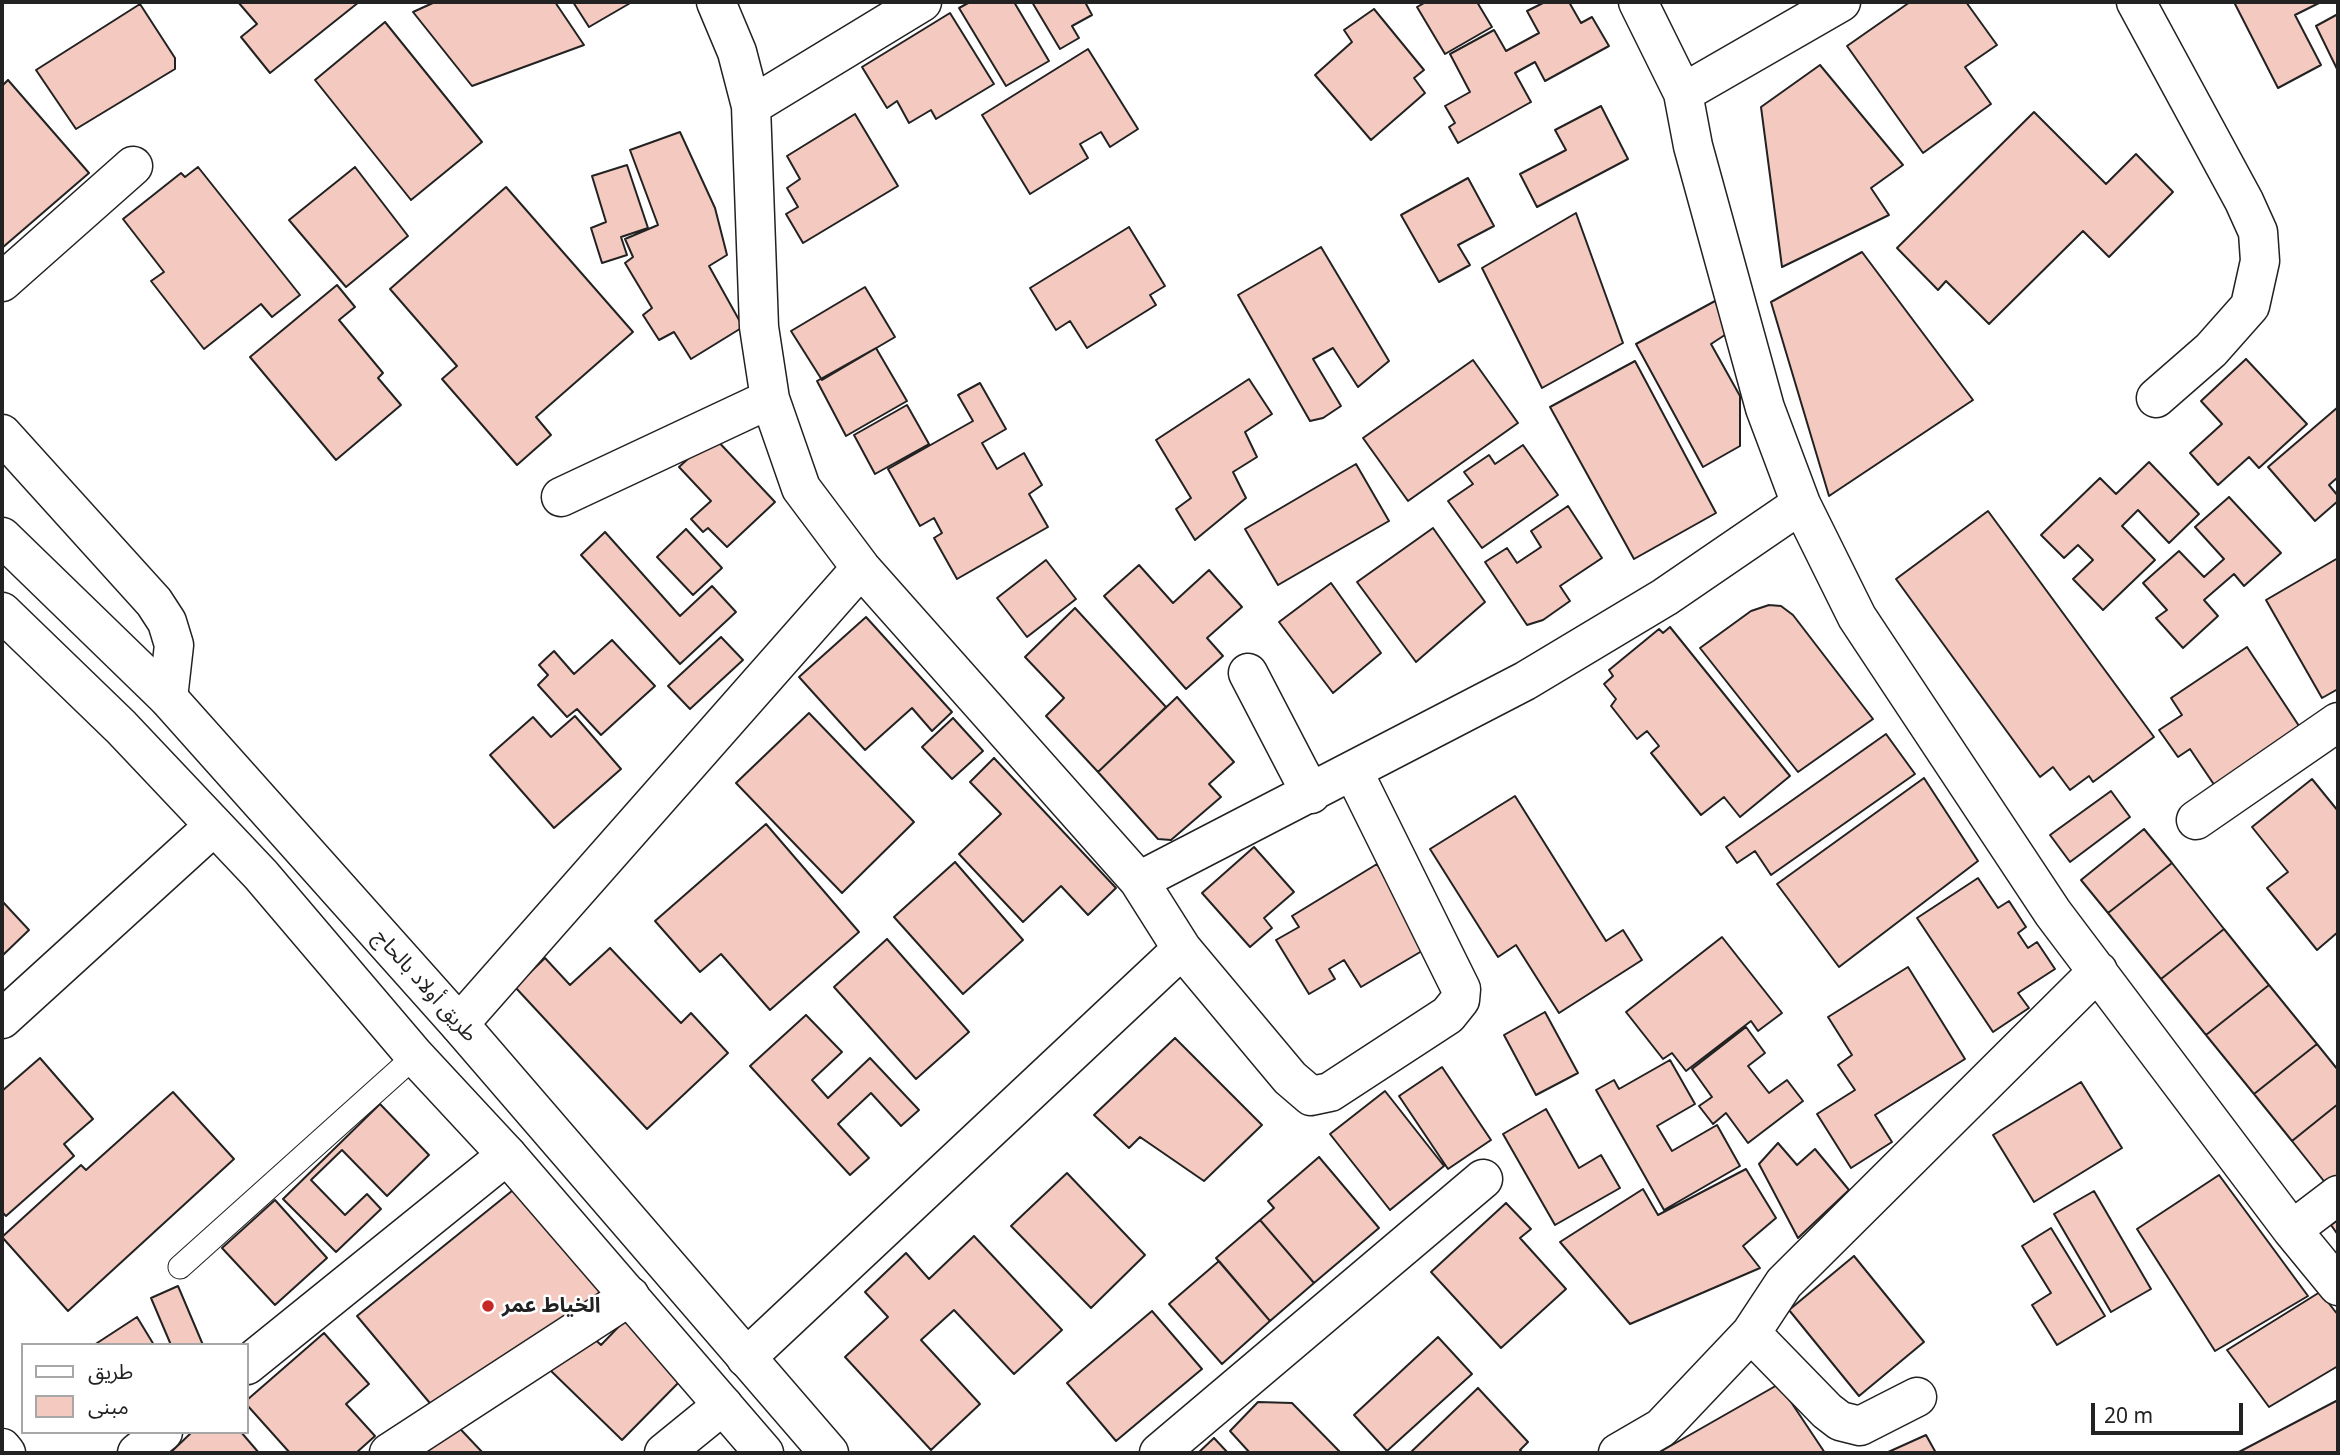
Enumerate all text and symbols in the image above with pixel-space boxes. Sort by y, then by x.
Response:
street label: طريق أولاد بالحاج [368,925,482,1047]
place label: الخياط عمر [502,1293,600,1319]
marker: الخياط عمر [480,1298,496,1314]
legend [21,1343,248,1434]
text: طريق [88,1357,133,1385]
scale bar [2095,1388,2247,1432]
text: مبنى [88,1392,129,1420]
text: 20 m [2104,1401,2153,1429]

